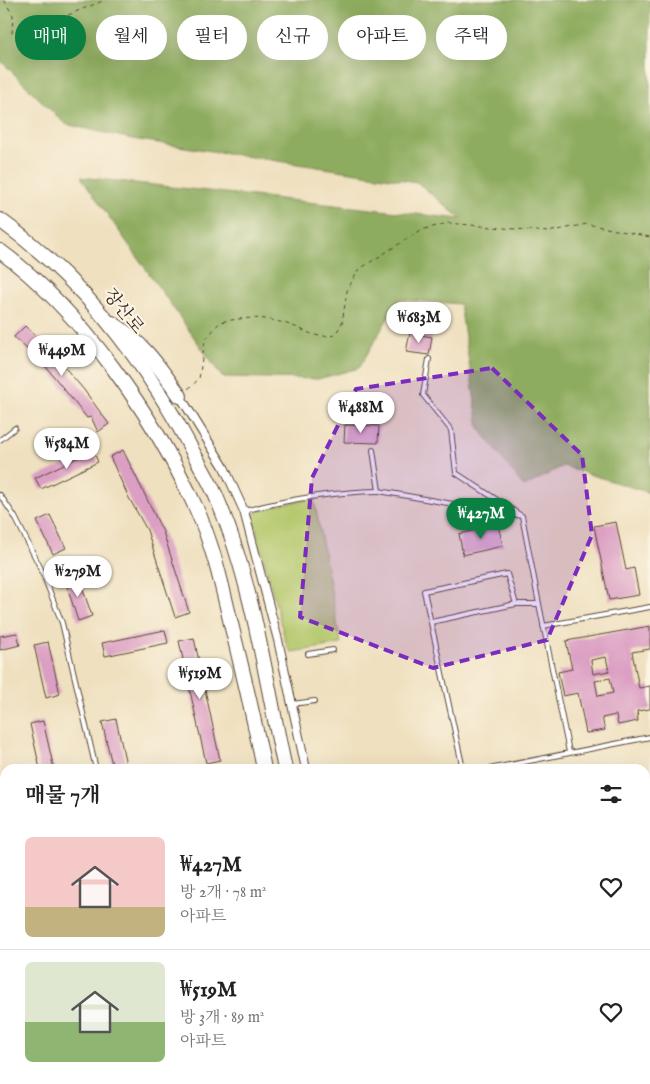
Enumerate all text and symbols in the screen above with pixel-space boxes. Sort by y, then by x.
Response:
chip: 매매 [15,15,86,60]
chip: 월세 [96,15,167,60]
chip: 필터 [177,15,247,60]
chip: 신규 [257,15,328,60]
chip: 아파트 [338,15,426,60]
chip: 주택 [436,15,507,60]
street label: 장산로 [98,284,148,340]
pin: ₩683M [384,302,454,344]
text: ₩683M [397,308,441,328]
pin: ₩449M [27,334,97,377]
text: ₩449M [38,341,86,361]
pin: ₩488M [326,392,396,434]
text: ₩488M [339,398,383,418]
pin: ₩584M [32,428,102,470]
text: ₩584M [45,434,89,454]
pin: ₩427M [446,498,516,540]
text: ₩427M [457,504,505,524]
pin: ₩279M [43,556,113,598]
text: ₩279M [55,562,101,582]
pin: ₩519M [165,658,235,700]
text: ₩519M [178,664,222,684]
icon: filters [597,780,625,808]
text: 매물 7개 [25,783,100,810]
text: ₩427M [180,852,242,879]
icon: home [65,857,125,917]
icon: heart [597,873,625,901]
text: 방 2개 · 78 m² [180,883,267,903]
text: 아파트 [180,907,226,927]
text: ₩519M [180,977,237,1004]
icon: home [65,982,125,1042]
icon: heart [597,998,625,1026]
text: 방 3개 · 89 m² [180,1008,264,1028]
text: 아파트 [180,1032,226,1052]

